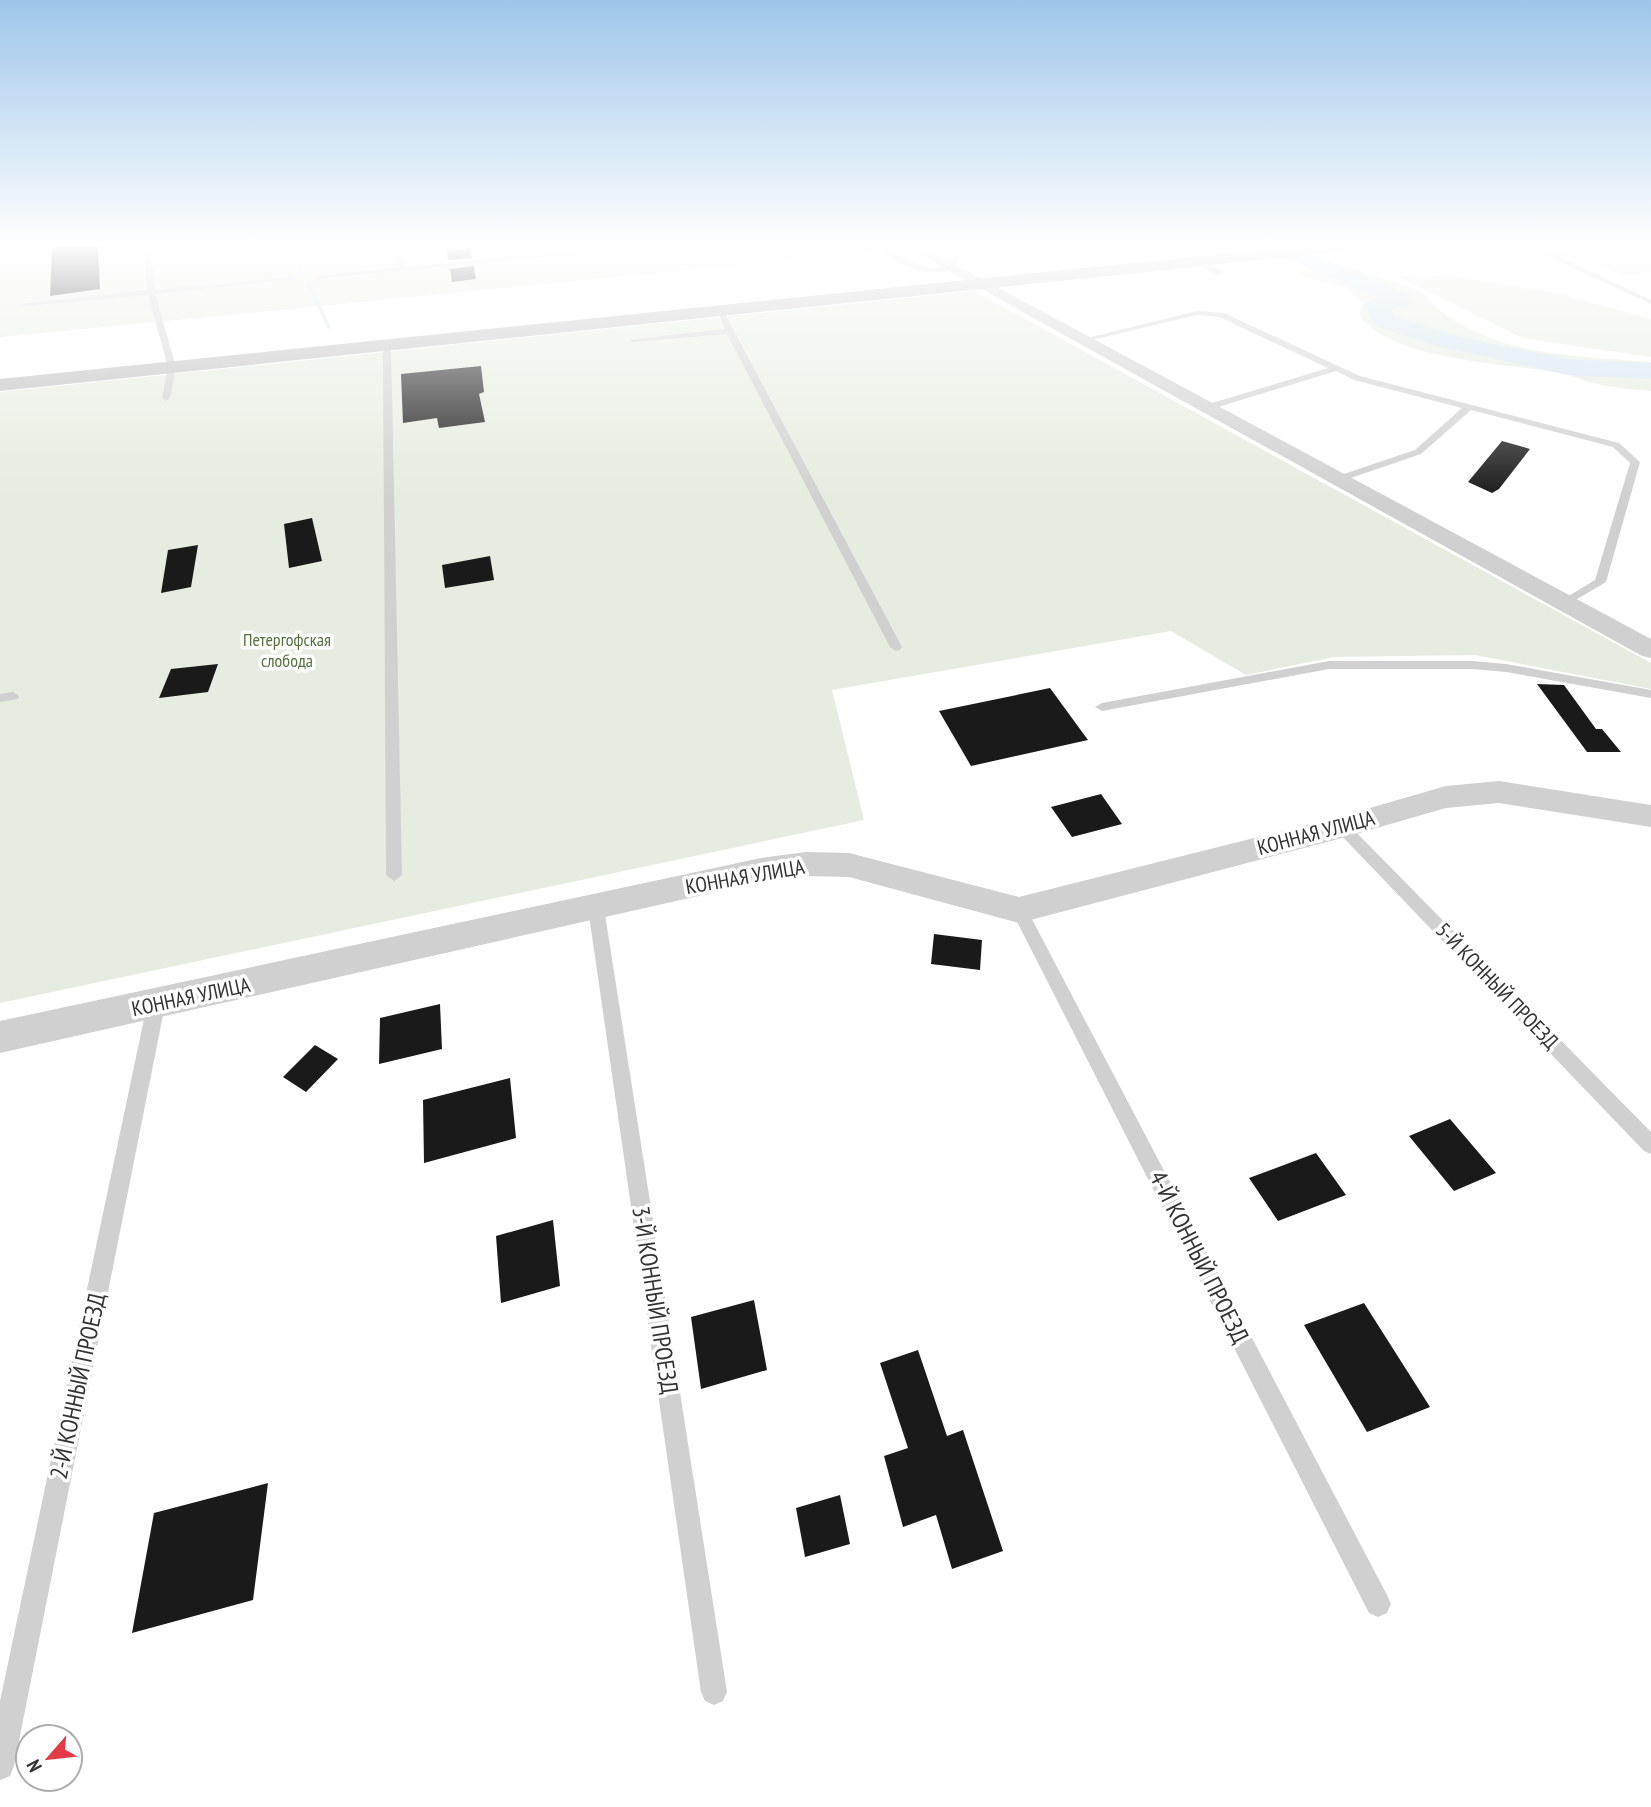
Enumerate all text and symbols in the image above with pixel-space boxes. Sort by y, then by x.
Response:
park label: Петергофская слобода [243,628,331,672]
street label: КОННАЯ УЛИЦА [1254,804,1378,861]
street label: КОННАЯ УЛИЦА [683,853,807,900]
street label: 5-Й КОННЫЙ ПРОЕЗД [1430,917,1565,1055]
street label: КОННАЯ УЛИЦА [129,971,253,1022]
street label: 4-Й КОННЫЙ ПРОЕЗД [1143,1165,1256,1348]
street label: 3-Й КОННЫЙ ПРОЕЗД [625,1204,686,1396]
street label: 2-Й КОННЫЙ ПРОЕЗД [43,1290,112,1482]
north arrow [14,1723,84,1793]
text: N [21,1756,47,1776]

